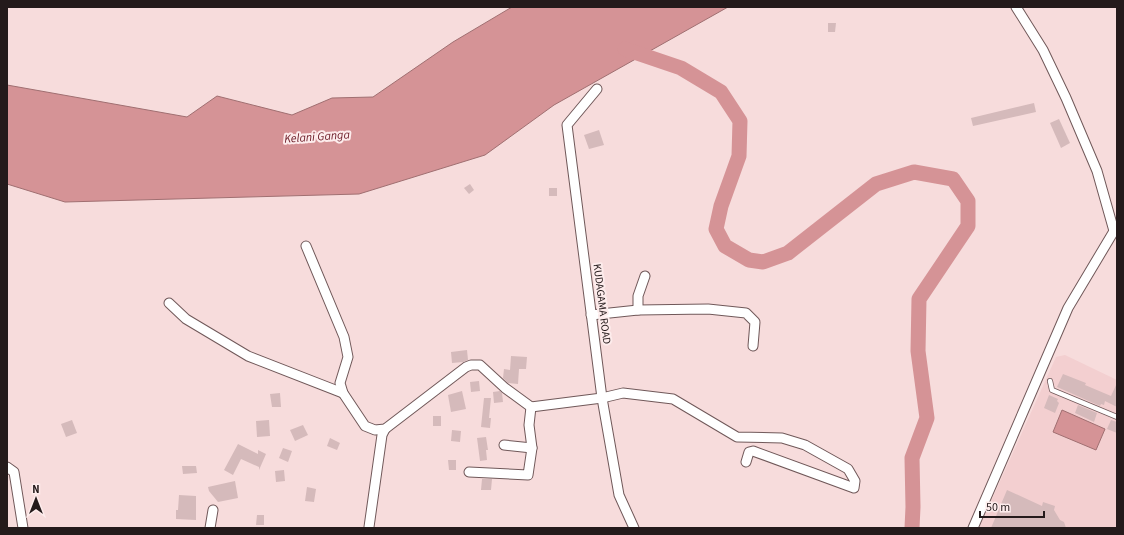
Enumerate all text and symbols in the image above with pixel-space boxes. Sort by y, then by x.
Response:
water label: Kelani Ganga [284,126,351,148]
street label: KUDAGAMA ROAD [590,263,614,345]
north arrow [16,479,56,519]
text: N [32,482,40,497]
scale bar [980,493,1044,519]
text: 50 m [986,499,1010,516]

